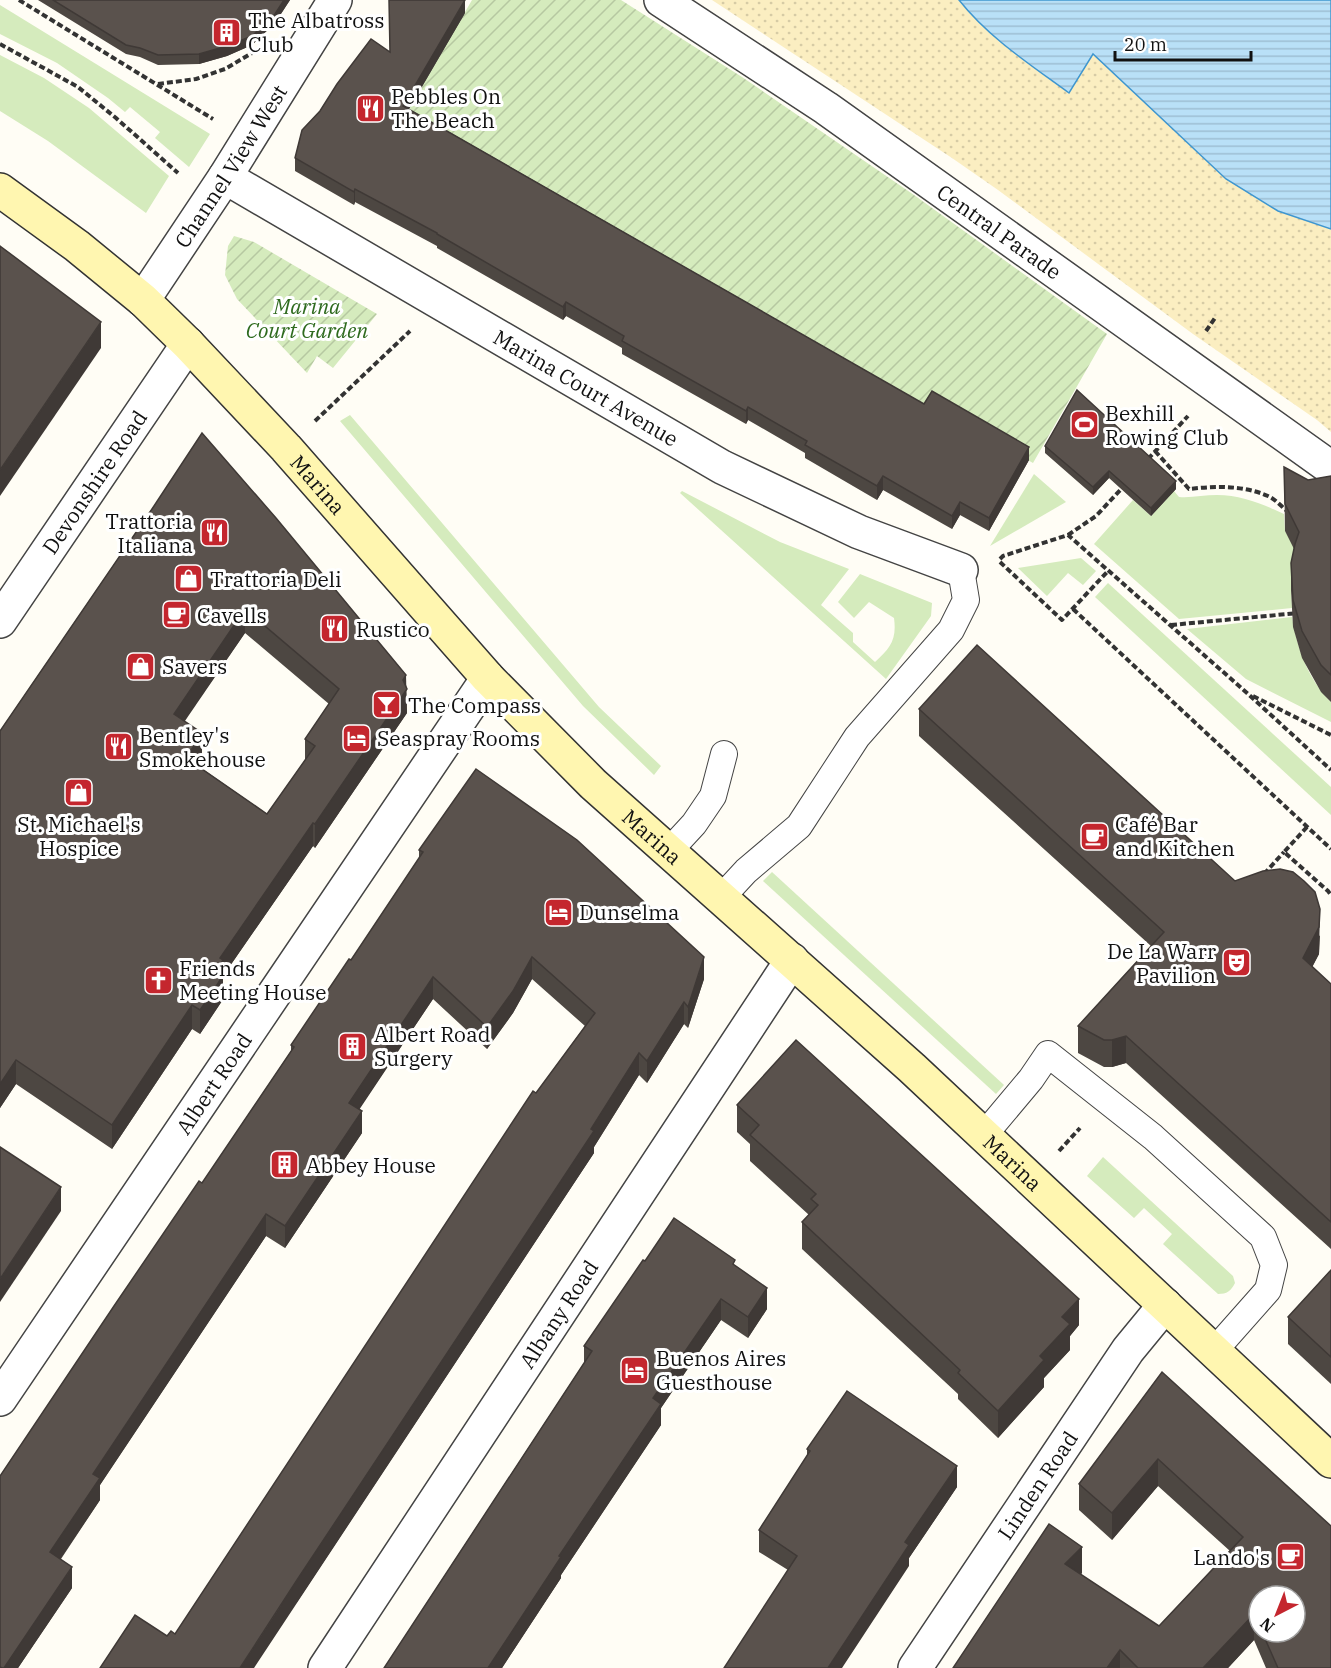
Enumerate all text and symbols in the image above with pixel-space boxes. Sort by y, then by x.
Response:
place label: The Albatross Club [248,6,384,58]
building icon: The Albatross Club [211,16,243,48]
scale bar [1115,24,1252,62]
text: 20 m [1124,33,1167,56]
street label: Channel View West [168,79,293,253]
place label: Pebbles On The Beach [391,82,501,134]
restaurant icon: Pebbles On The Beach [354,92,386,124]
street label: Central Parade [931,178,1067,285]
park label: Marina Court Garden [246,292,368,344]
street label: Marina Court Avenue [489,323,684,453]
place label: Bexhill Rowing Club [1105,399,1229,451]
street label: Devonshire Road [36,404,153,559]
sports icon: Bexhill Rowing Club [1068,409,1100,441]
street label: Marina [284,449,352,520]
place label: Trattoria Italiana [105,507,193,559]
restaurant icon: Trattoria Italiana [198,517,230,549]
shop icon: Trattoria Deli [173,563,205,595]
place label: Trattoria Deli [210,565,342,593]
cafe icon: Cavells [160,599,192,631]
place label: Cavells [197,601,267,629]
restaurant icon: Rustico [319,613,351,645]
place label: Rustico [356,615,430,643]
shop icon: Savers [125,650,157,682]
place label: Savers [162,652,227,680]
bar icon: The Compass [371,689,403,721]
place label: The Compass [408,691,541,719]
place label: Bentley's Smokehouse [139,721,266,773]
hotel icon: Seaspray Rooms [340,722,372,754]
place label: Seaspray Rooms [377,724,540,752]
restaurant icon: Bentley's Smokehouse [102,731,134,763]
shop icon: St. Michael's Hospice [63,777,95,809]
street label: Marina [617,803,688,871]
place label: St. Michael's Hospice [17,810,141,862]
place label: Café Bar and Kitchen [1115,810,1235,862]
cafe icon: Café Bar and Kitchen [1078,820,1110,852]
hotel icon: Dunselma [542,896,574,928]
place label: Dunselma [579,898,680,926]
place label: De La Warr Pavilion [1107,937,1217,989]
theatre icon: De La Warr Pavilion [1221,947,1253,979]
place label: Friends Meeting House [179,954,326,1006]
church icon: Friends Meeting House [142,964,174,996]
place label: Albert Road Surgery [374,1020,491,1072]
street label: Albert Road [169,1027,258,1140]
building icon: Albert Road Surgery [337,1030,369,1062]
street label: Marina [978,1128,1048,1197]
building icon: Abbey House [269,1149,301,1181]
place label: Abbey House [306,1151,436,1179]
street label: Albany Road [513,1254,604,1374]
place label: Buenos Aires Guesthouse [656,1344,786,1396]
hotel icon: Buenos Aires Guesthouse [619,1354,651,1386]
street label: Linden Road [991,1425,1084,1545]
cafe icon: Lando's [1275,1541,1307,1573]
place label: Lando's [1193,1543,1270,1571]
north arrow [1247,1584,1307,1644]
text: N [1256,1613,1278,1637]

